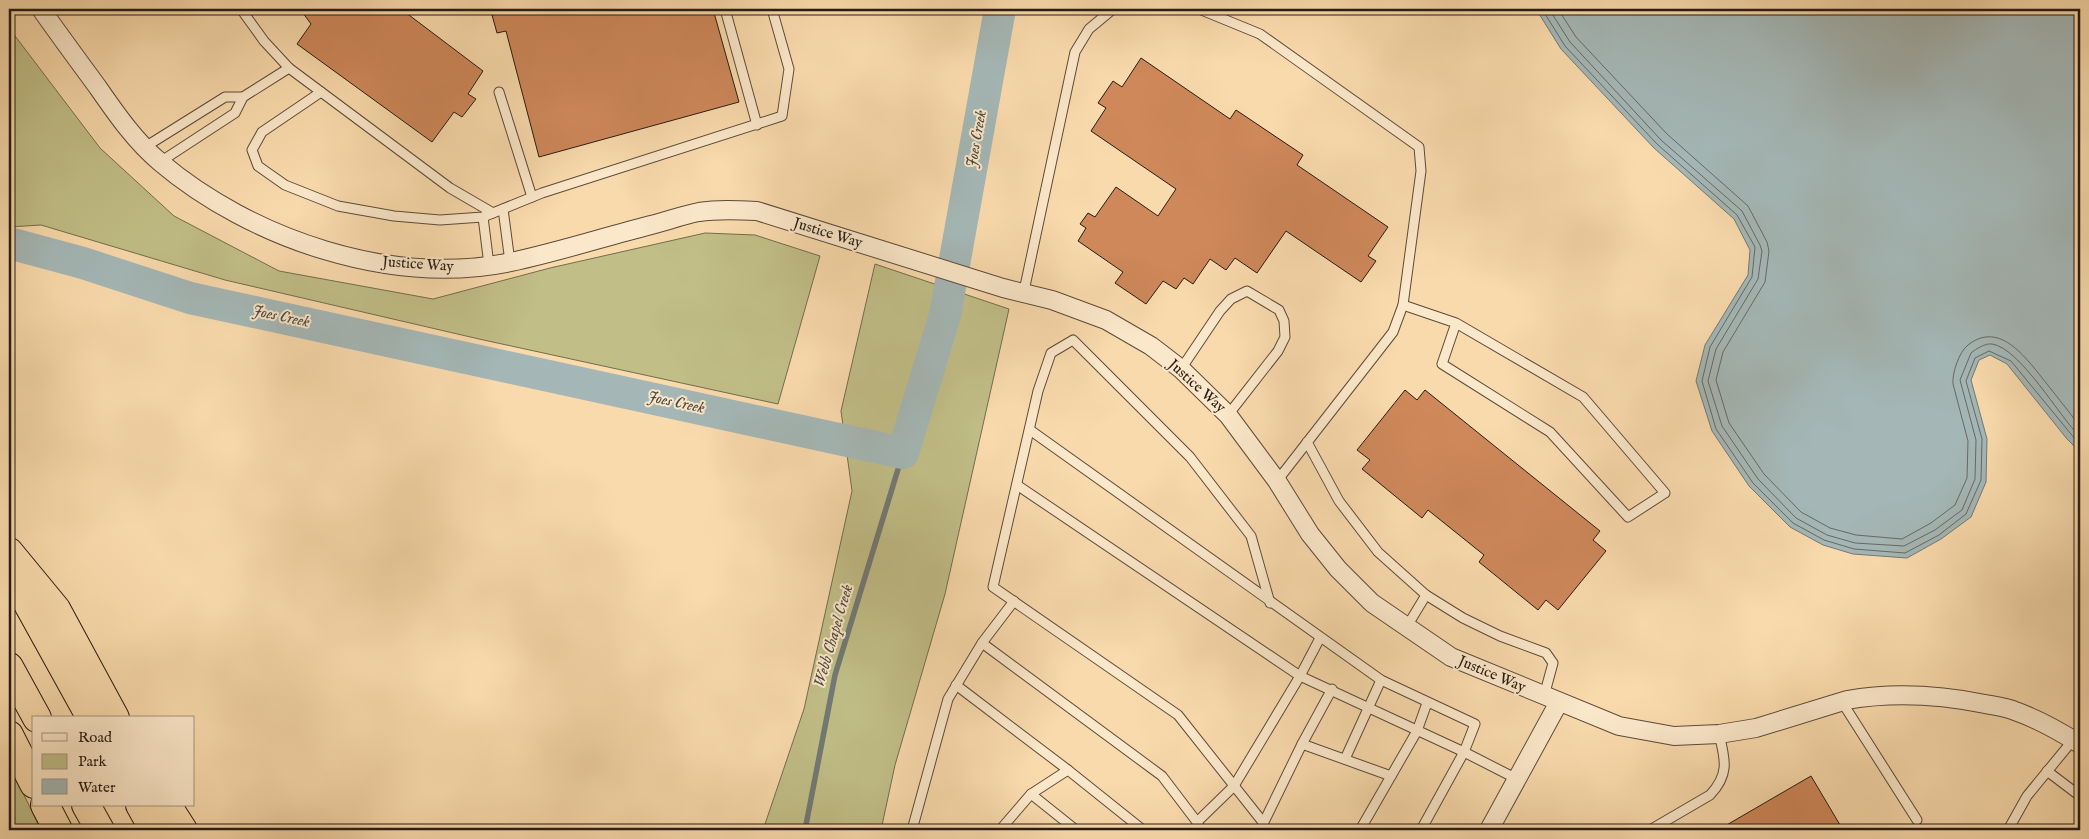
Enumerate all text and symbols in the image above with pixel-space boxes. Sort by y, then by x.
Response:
water label: Joes Creek [962,108,992,169]
street label: Justice Way [789,213,866,253]
street label: Justice Way [380,252,455,276]
water label: Joes Creek [251,301,312,333]
street label: Justice Way [1163,354,1230,417]
water label: Joes Creek [646,387,707,419]
water label: Webb Chapel Creek [810,582,858,690]
street label: Justice Way [1454,650,1529,697]
legend [32,716,195,806]
text: Road [78,728,113,747]
text: Park [78,752,108,771]
text: Water [78,778,116,797]

